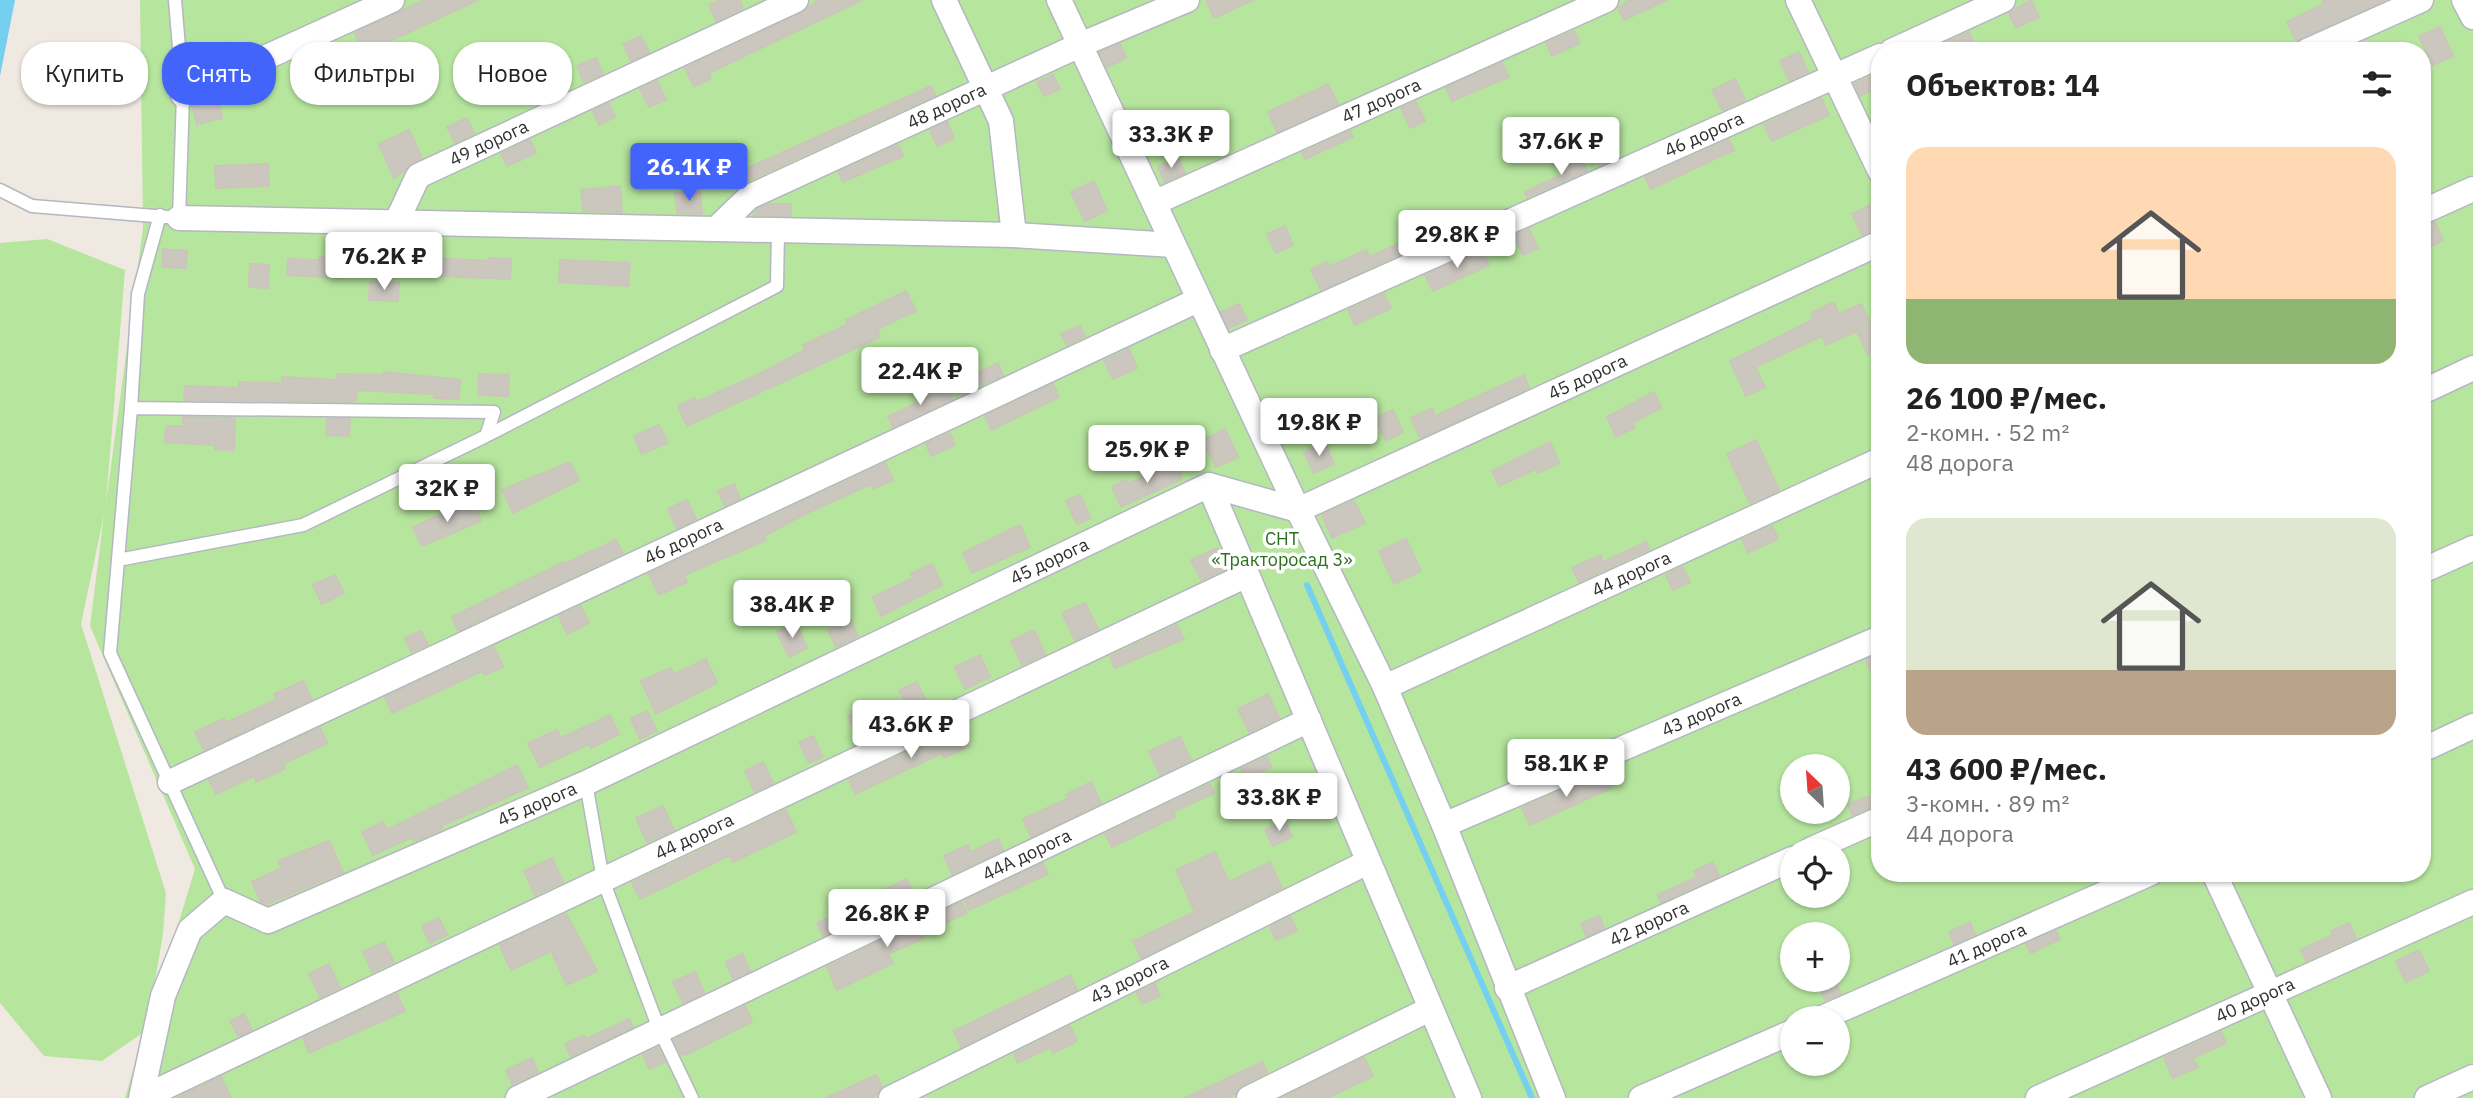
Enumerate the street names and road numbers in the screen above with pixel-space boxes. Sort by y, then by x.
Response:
street label: 47 дорога [1338,72,1425,128]
street label: 48 дорога [903,78,990,134]
street label: 46 дорога [1661,106,1747,162]
street label: 49 дорога [445,114,532,171]
street label: 45 дорога [1544,348,1631,405]
street label: 46 дорога [640,512,727,569]
street label: 45 дорога [1006,532,1093,589]
street label: 44 дорога [1588,545,1675,602]
street label: 43 дорога [1658,687,1745,741]
street label: 45 дорога [494,776,581,831]
street label: 44 дорога [651,808,737,865]
street label: 44А дорога [978,823,1075,885]
street label: 42 дорога [1606,895,1692,951]
street label: 41 дорога [1943,917,2030,973]
street label: 43 дорога [1086,950,1172,1009]
street label: 40 дорога [2212,972,2298,1028]

